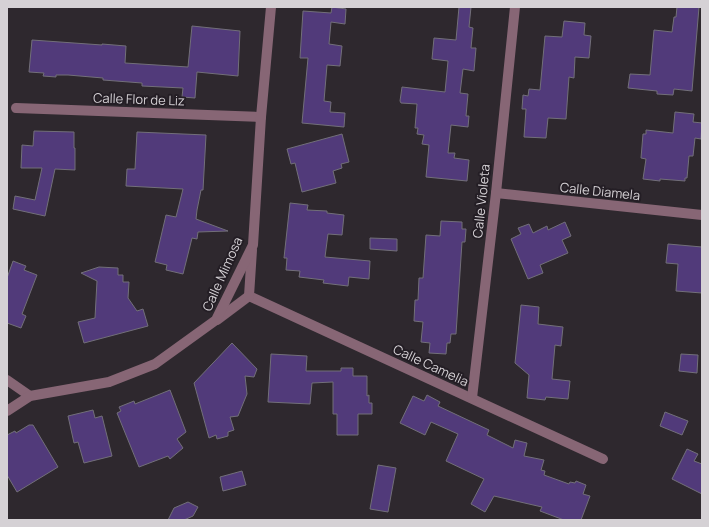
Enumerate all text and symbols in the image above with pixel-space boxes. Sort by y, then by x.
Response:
street label: Calle Flor de Liz [93,88,185,110]
street label: Calle Violeta [468,163,494,239]
street label: Calle Diamela [559,178,641,204]
street label: Calle Mimosa [198,234,246,314]
street label: Calle Camelia [390,340,472,390]

